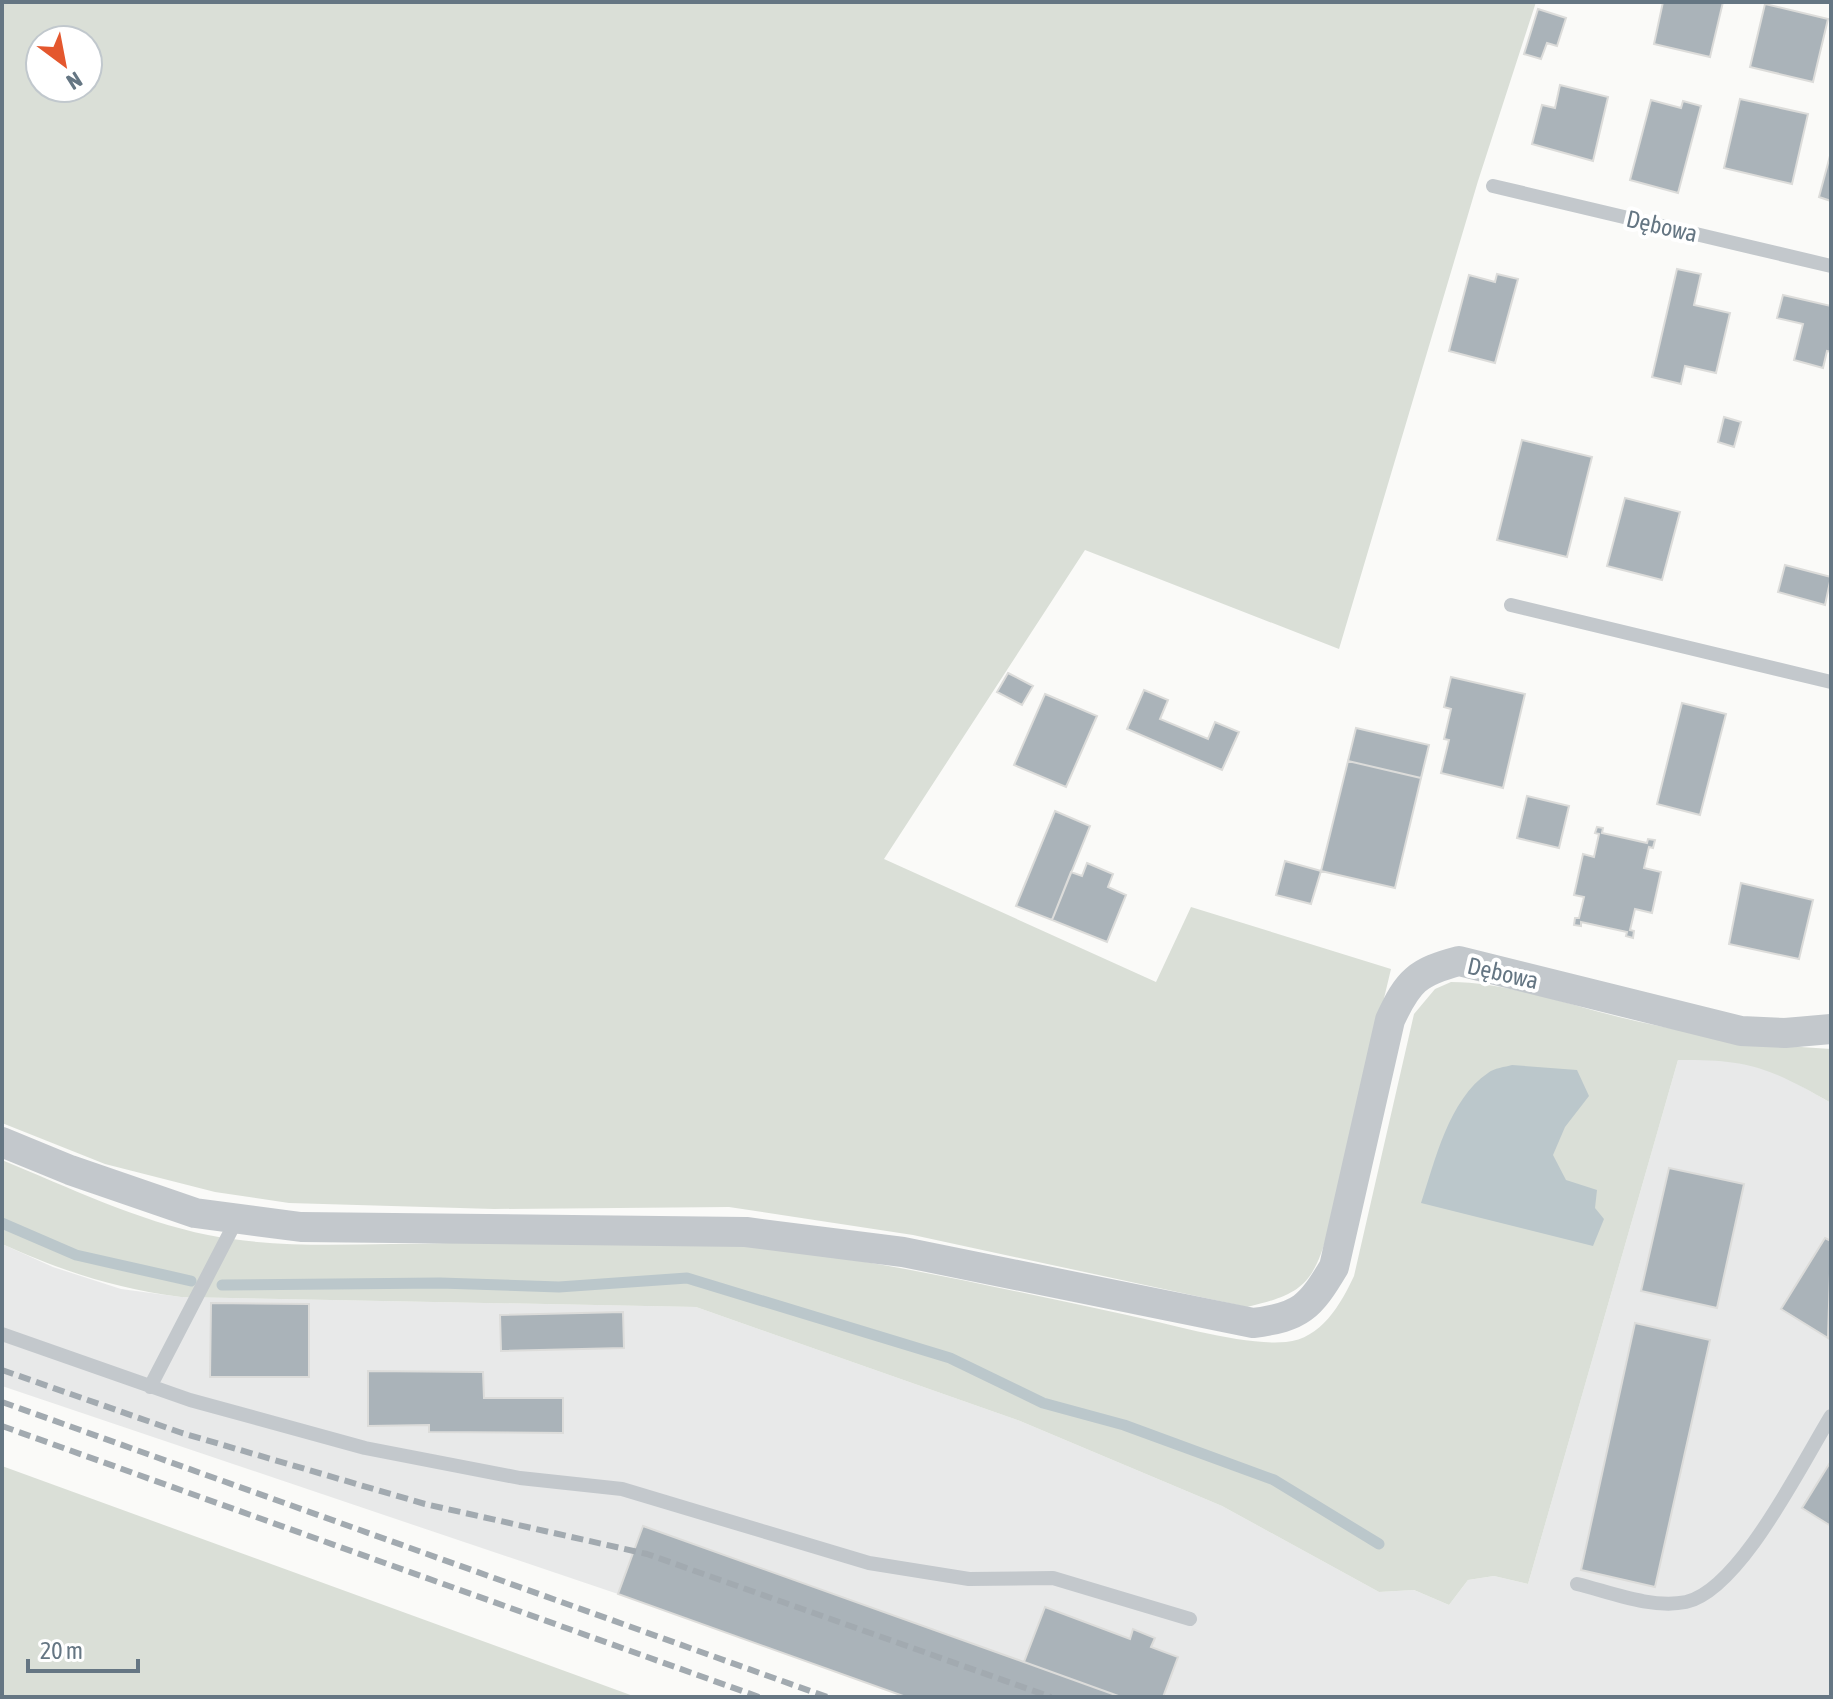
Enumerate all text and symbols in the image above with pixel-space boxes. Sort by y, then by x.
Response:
north arrow [24,24,104,104]
text: N [62,66,87,95]
street label: Dębowa [1624,205,1700,247]
street label: Dębowa [1465,952,1541,994]
scale bar [28,1623,138,1673]
text: 20 m [40,1637,83,1664]

